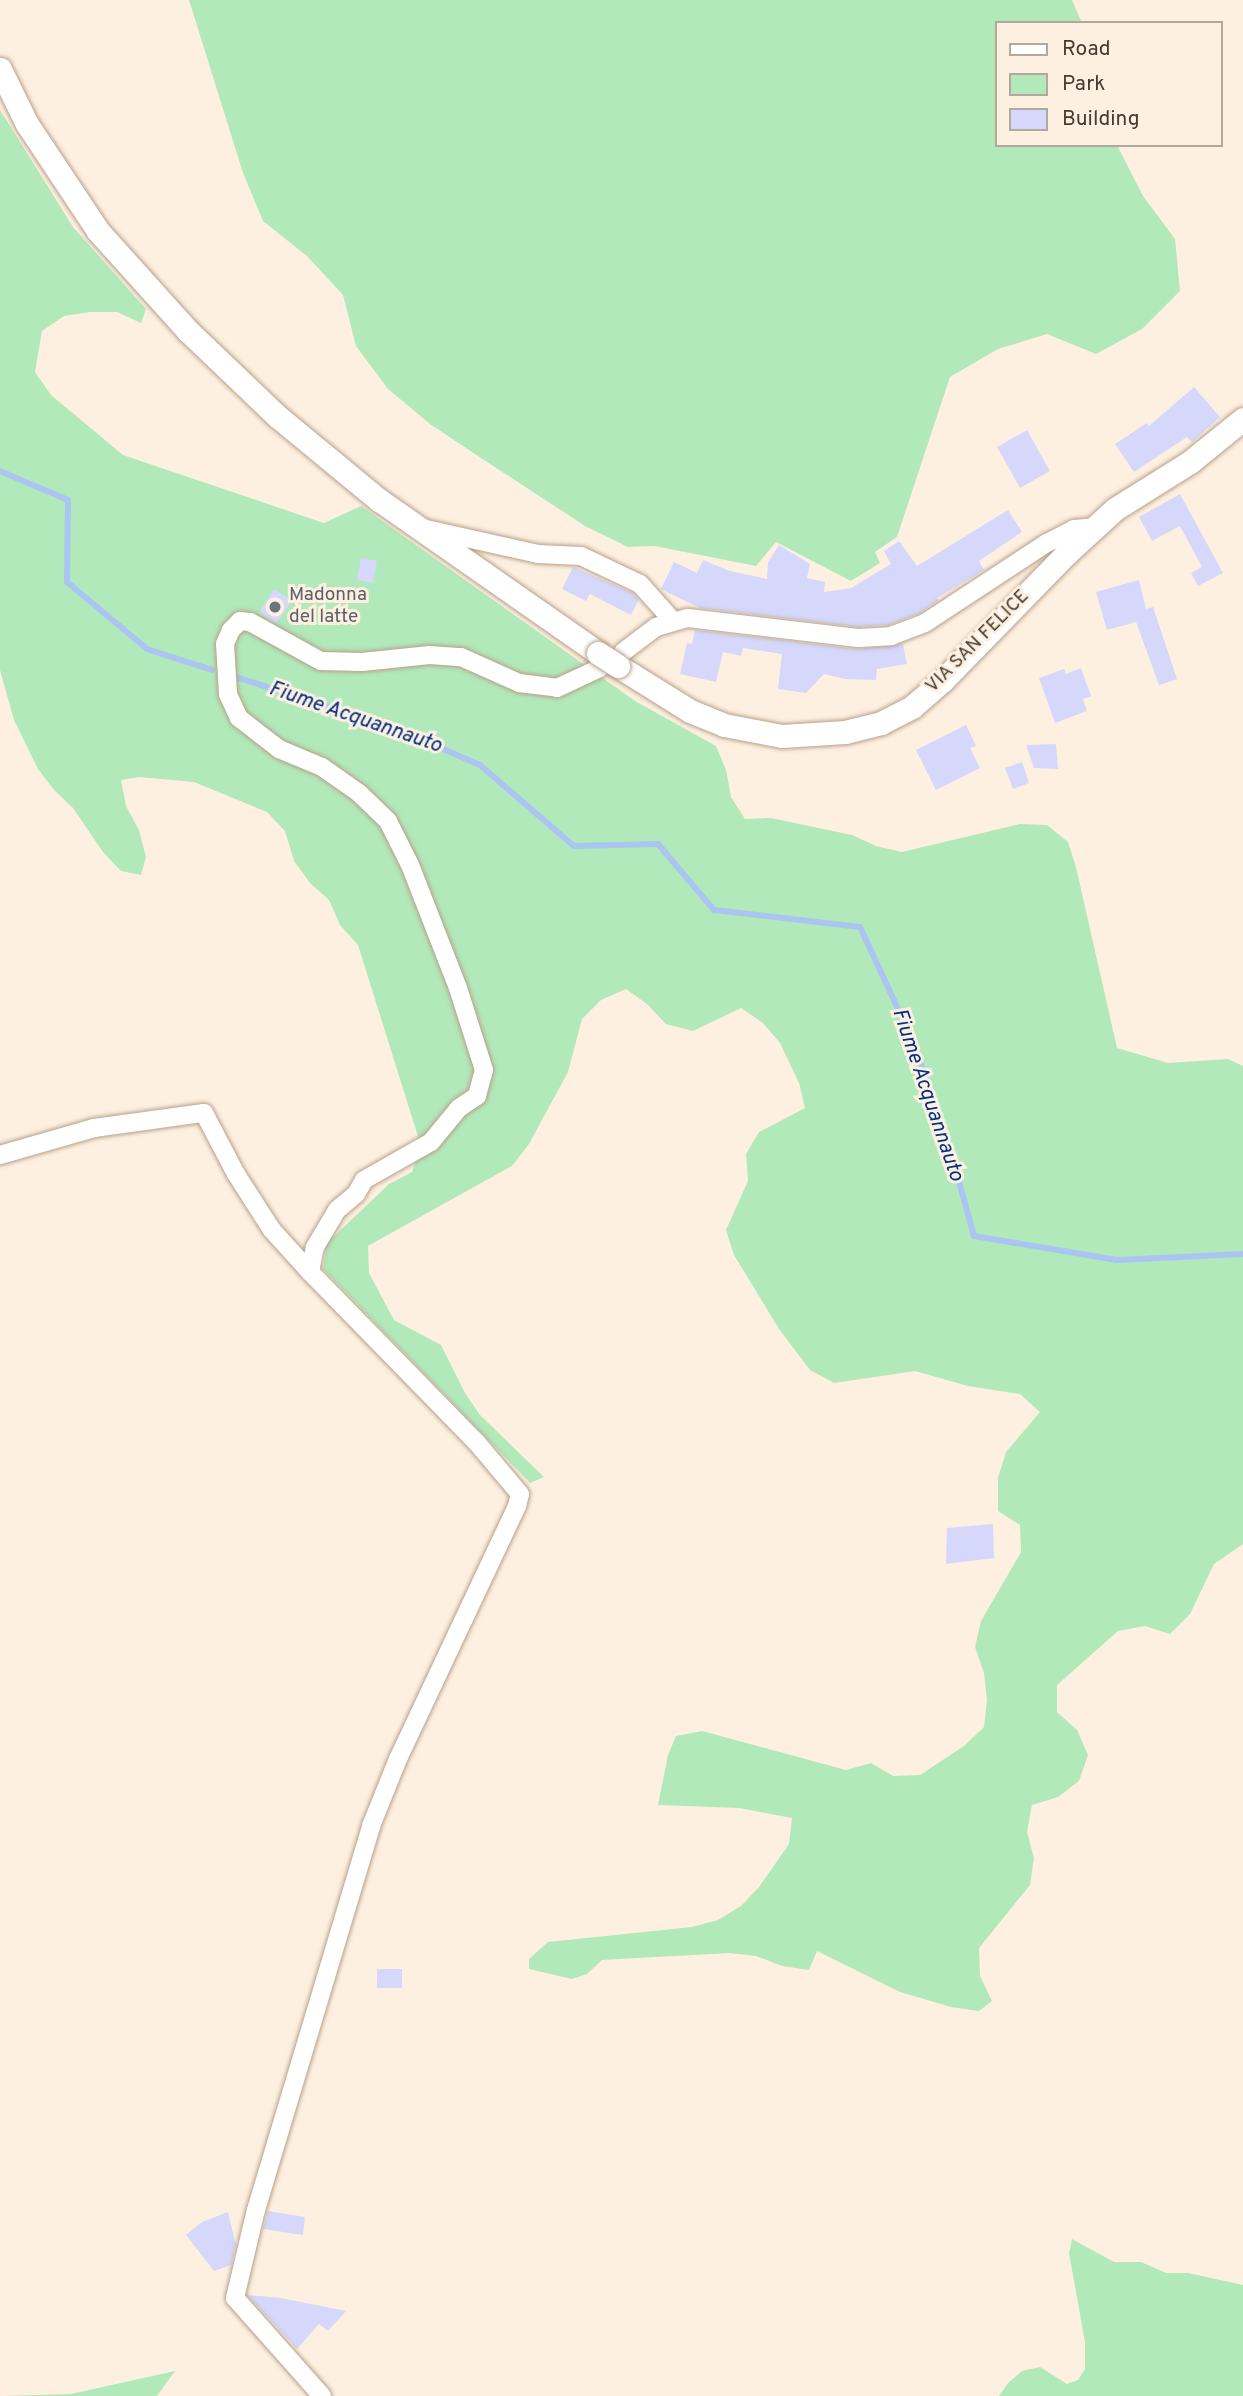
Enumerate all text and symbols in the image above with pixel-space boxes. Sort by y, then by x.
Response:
legend [995,21,1222,147]
text: Road [1062,36,1111,63]
text: Park [1062,71,1105,98]
text: Building [1062,106,1140,133]
place label: Madonna del latte [289,585,367,629]
street label: VIA SAN FELICE [921,585,1035,699]
marker: Madonna del latte [267,599,283,615]
water label: Fiume Acquannauto [265,677,445,759]
water label: Fiume Acquannauto [886,1005,968,1185]

